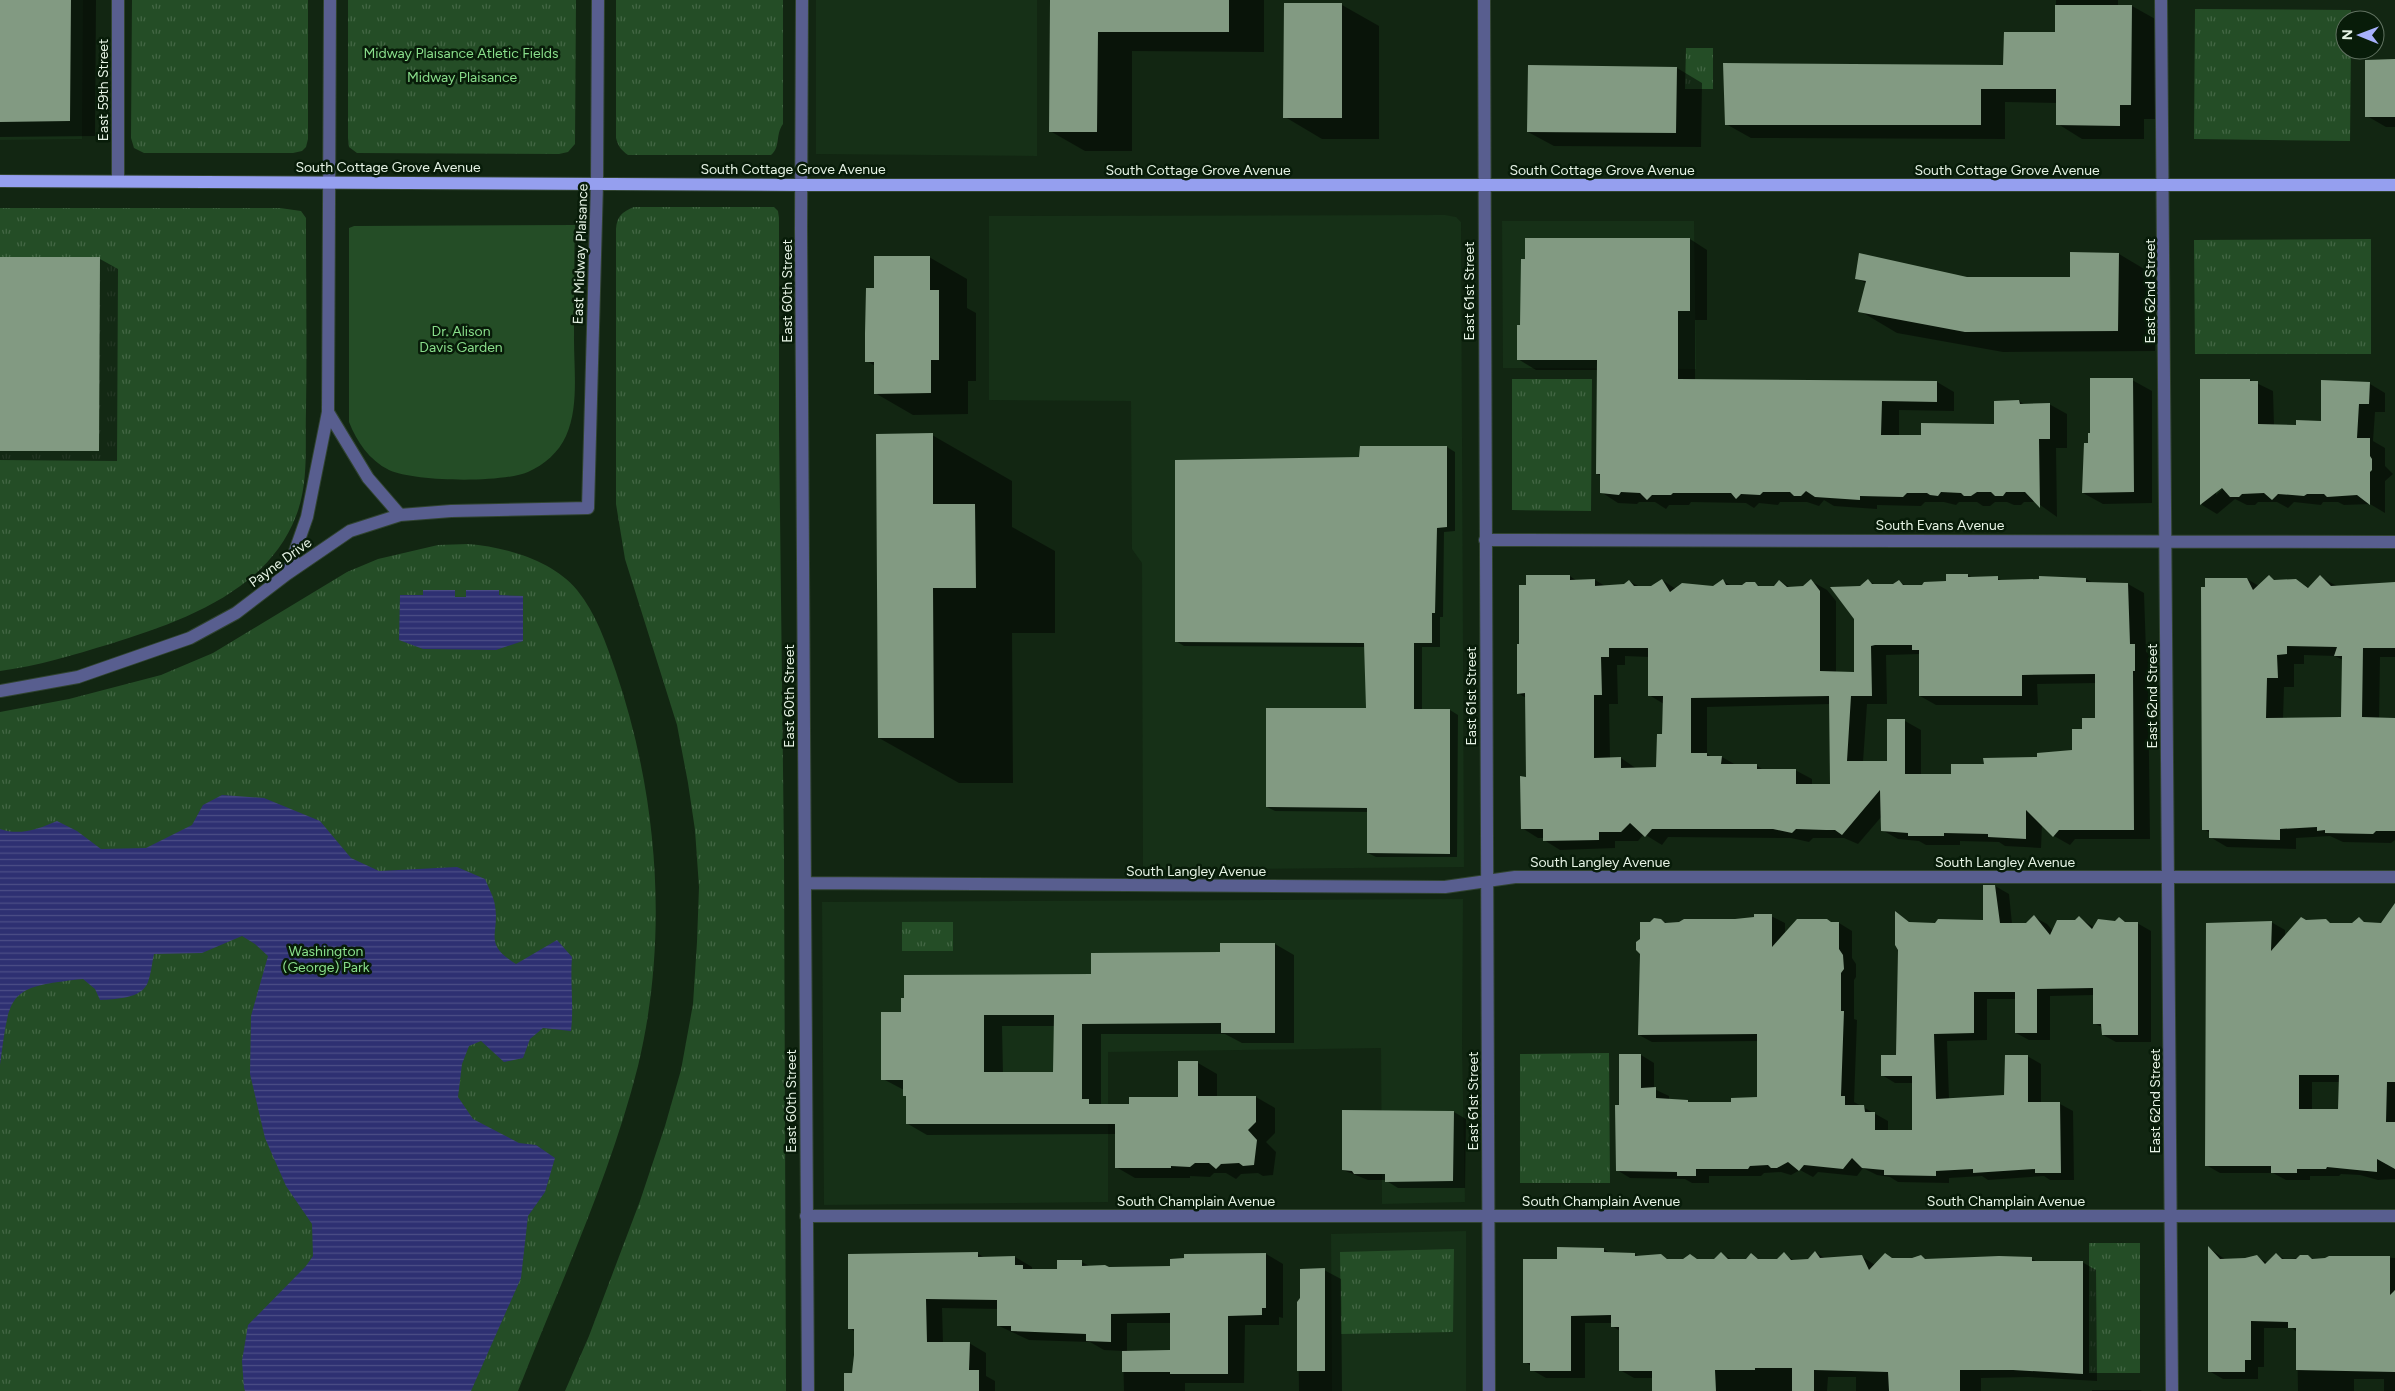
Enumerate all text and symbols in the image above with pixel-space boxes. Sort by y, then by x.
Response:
north arrow [2335,10,2385,60]
text: N [2339,29,2356,40]
street label: East 59th Street [95,39,112,141]
park label: Midway Plaisance Atletic Fields [363,45,559,62]
park label: Midway Plaisance [407,69,517,86]
street label: South Cottage Grove Avenue [295,159,481,176]
street label: South Cottage Grove Avenue [700,161,886,178]
street label: South Cottage Grove Avenue [1105,162,1291,179]
street label: South Cottage Grove Avenue [1509,162,1695,179]
street label: South Cottage Grove Avenue [1914,162,2100,179]
street label: East Midway Plaisance [570,183,591,325]
street label: East 62nd Street [2142,238,2159,344]
street label: East 60th Street [779,239,796,343]
street label: East 61st Street [1461,242,1478,340]
park label: Dr. Alison Davis Garden [419,323,503,356]
street label: South Evans Avenue [1876,517,2005,534]
street label: Payne Drive [246,534,315,591]
street label: East 62nd Street [2144,643,2161,749]
street label: East 60th Street [781,644,798,748]
street label: East 61st Street [1463,647,1480,745]
street label: South Langley Avenue [1530,854,1670,871]
street label: South Langley Avenue [1935,854,2075,871]
street label: South Langley Avenue [1126,863,1266,880]
park label: Washington (George) Park [283,943,370,976]
street label: East 62nd Street [2147,1048,2164,1154]
street label: East 60th Street [783,1049,800,1153]
street label: East 61st Street [1465,1052,1482,1150]
street label: South Champlain Avenue [1117,1193,1276,1210]
street label: South Champlain Avenue [1522,1193,1681,1210]
street label: South Champlain Avenue [1927,1193,2086,1210]

